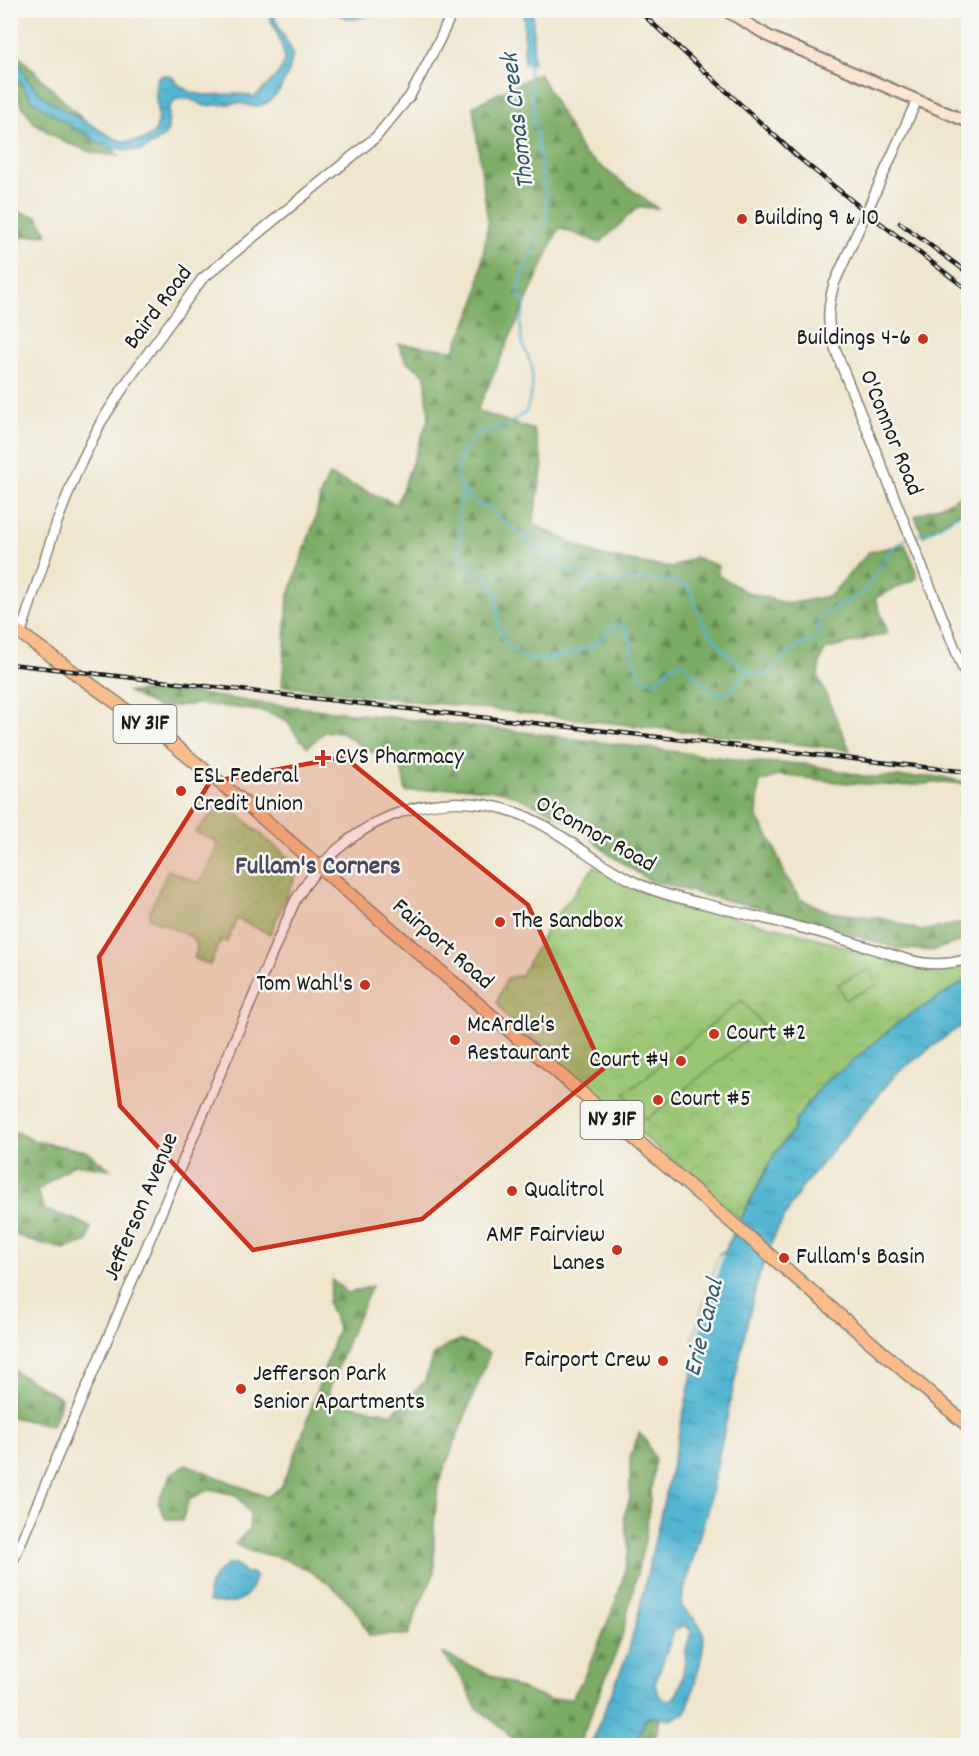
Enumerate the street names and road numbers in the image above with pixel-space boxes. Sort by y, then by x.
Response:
street label: Baird Road [116,259,202,357]
street label: O'Connor Road [849,365,931,501]
road number: NY 31F [114,705,176,743]
street label: O'Connor Road [529,788,661,882]
street label: Fairport Road [384,891,500,999]
road number: NY 31F [580,1101,644,1139]
street label: Jefferson Avenue [95,1128,189,1286]

